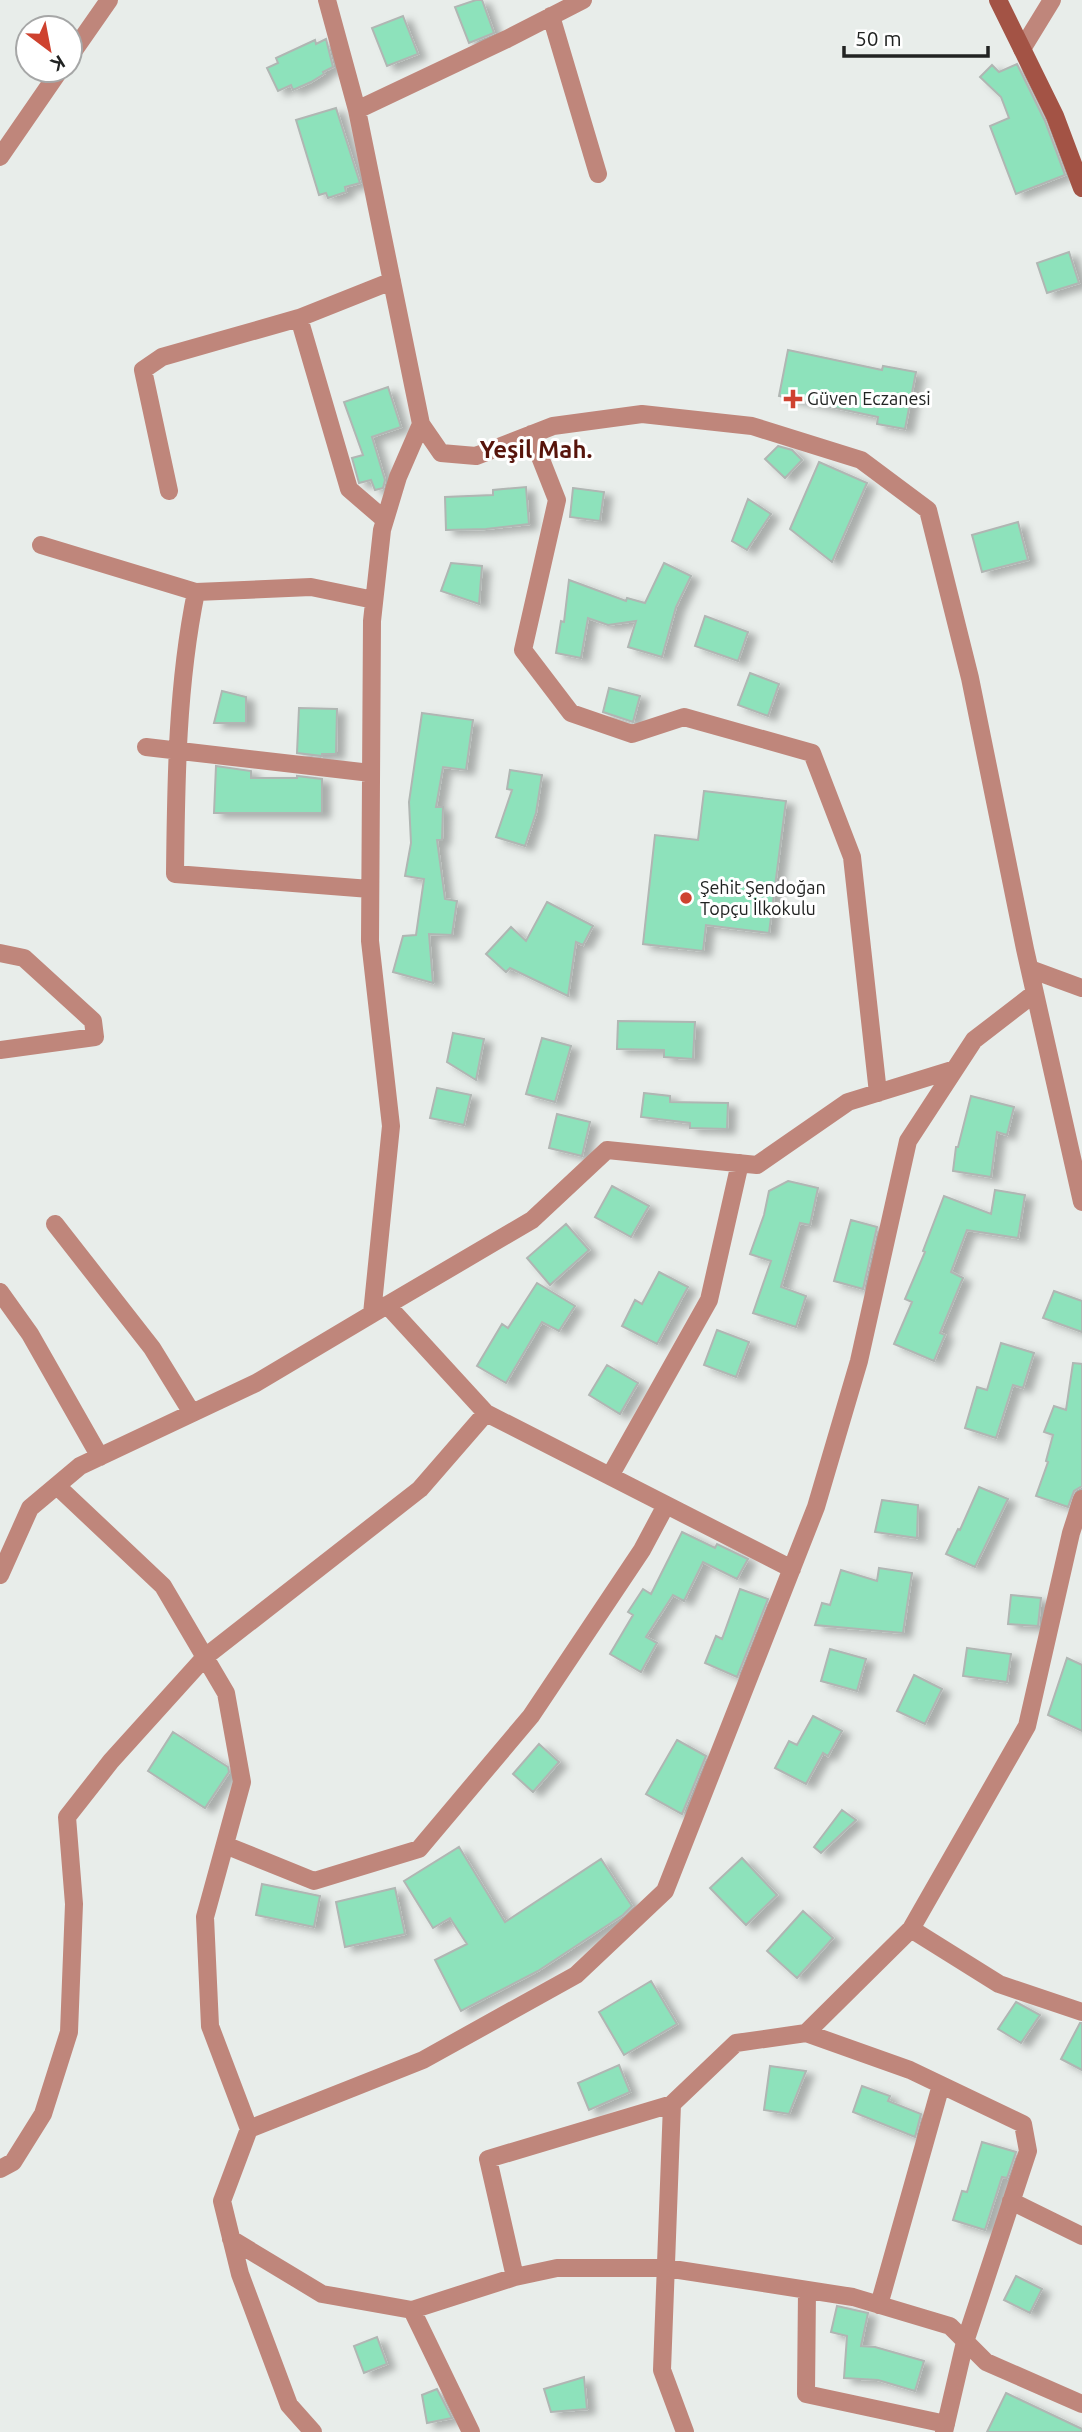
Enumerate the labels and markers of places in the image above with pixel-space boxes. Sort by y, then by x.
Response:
place label: Güven Eczanesi [807,388,931,408]
marker: Güven Eczanesi [785,391,801,407]
place label: Şehit Şendoğan Topçu İlkokulu [700,877,826,918]
marker: Şehit Şendoğan Topçu İlkokulu [678,890,694,906]

